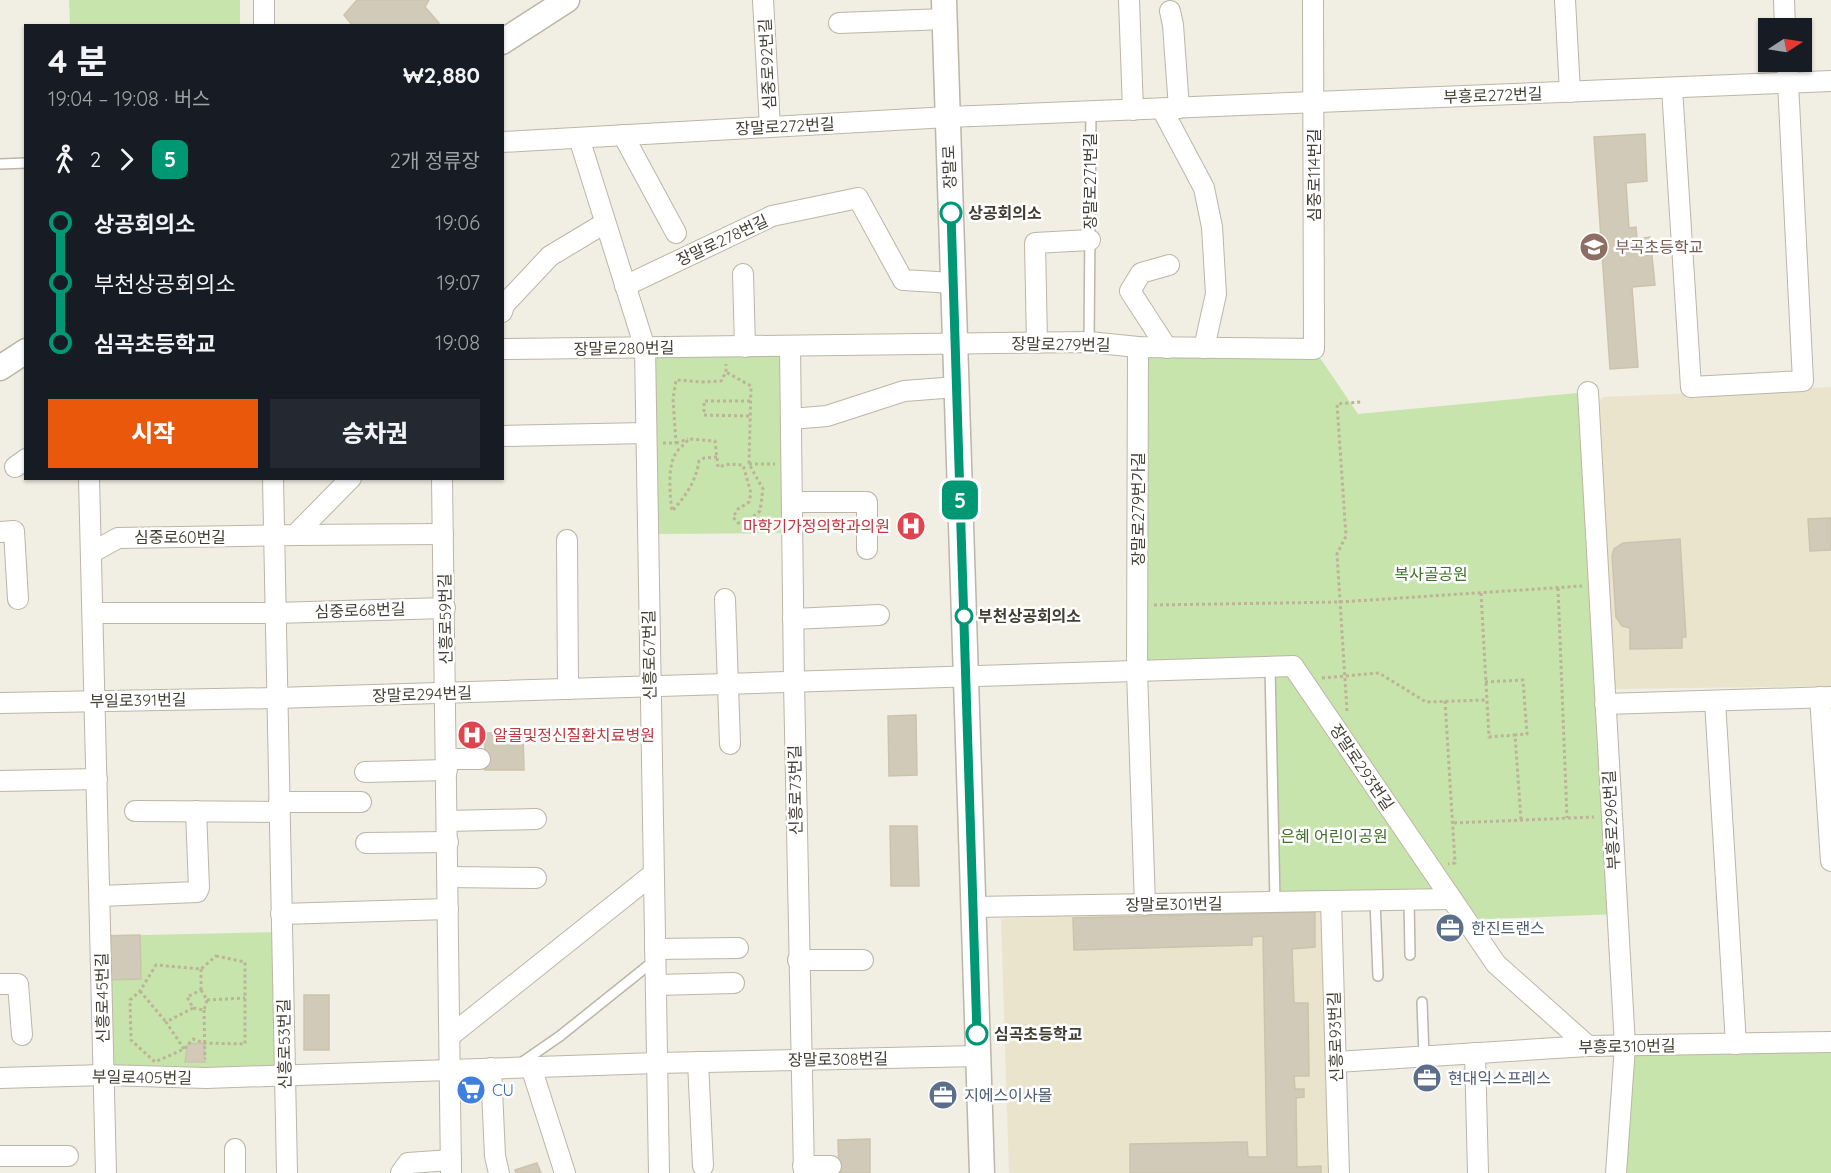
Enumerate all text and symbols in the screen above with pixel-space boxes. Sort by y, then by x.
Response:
street label: 심중로92번길 [755,18,779,110]
north arrow [1758,18,1812,72]
map controls [1758,18,1812,72]
text: 4 분 [48,40,107,81]
text: ₩2,880 [403,61,480,89]
street label: 부흥로272번길 [1443,83,1543,107]
text: 19:04 – 19:08 · 버스 [48,86,210,111]
street label: 장말로272번길 [735,113,835,139]
street label: 심중로114번길 [1304,128,1324,222]
street label: 장말로271번길 [1080,132,1100,230]
icon: walk [48,143,81,176]
icon: forward [110,143,143,176]
street label: 장말로 [938,144,960,189]
text: 5 [164,146,176,172]
text: 2 [90,147,101,172]
text: 2개 정류장 [390,148,480,173]
marker: 상공회의소 [940,202,962,224]
place label: 상공회의소 [968,203,1042,223]
text: 상공회의소 [94,210,195,238]
text: 19:06 [435,210,480,235]
street label: 장말로278번길 [673,210,771,270]
school or university icon: 부곡초등학교 [1578,231,1610,263]
place label: 부곡초등학교 [1615,237,1703,257]
text: 부천상공회의소 [94,270,236,298]
text: 19:07 [437,270,480,295]
text: 심곡초등학교 [94,330,215,358]
text: 19:08 [435,330,480,355]
street label: 장말로279번길 [1011,333,1111,355]
street label: 장말로280번길 [574,337,674,359]
button: 시작 [48,399,258,468]
button: 승차권 [270,399,480,468]
street label: 장말로279번가길 [1128,452,1148,566]
line badge: 5 [940,480,980,520]
text: 5 [954,487,966,513]
hospital icon: 마학기가정의학과의원 [895,510,927,542]
place label: 마학기가정의학과의원 [743,516,890,536]
street label: 심중로60번길 [134,527,226,547]
park label: 복사골공원 [1394,564,1468,584]
street label: 신흥로59번길 [434,573,456,665]
street label: 심중로68번길 [314,598,406,622]
place label: 부천상공회의소 [978,606,1081,626]
marker: 부천상공회의소 [955,607,973,625]
street label: 신흥로67번길 [638,610,660,700]
street label: 장말로294번길 [372,682,472,706]
street label: 부일로391번길 [89,689,187,711]
hospital icon: 알콜및정신질환치료병원 [456,719,488,751]
street label: 장말로293번길 [1326,720,1398,814]
place label: 알콜및정신질환치료병원 [493,725,655,745]
street label: 신흥로73번길 [784,745,806,835]
street label: 부흥로296번길 [1598,770,1624,870]
park label: 은혜 어린이공원 [1280,826,1388,846]
street label: 장말로301번길 [1125,893,1223,915]
office icon: 한진트랜스 [1434,912,1466,944]
place label: 한진트랜스 [1471,918,1545,938]
street label: 신흥로45번길 [91,952,113,1044]
street label: 신흥로93번길 [1323,991,1347,1083]
street label: 신흥로53번길 [273,998,295,1090]
marker: 심곡초등학교 [966,1023,988,1045]
place label: 심곡초등학교 [994,1024,1083,1044]
street label: 부흥로310번길 [1578,1035,1676,1057]
street label: 장말로308번길 [788,1048,888,1070]
office icon: 현대익스프레스 [1411,1062,1443,1094]
street label: 부일로405번길 [92,1066,192,1088]
place label: 현대익스프레스 [1448,1068,1551,1088]
supermarket icon: CU [455,1074,487,1106]
office icon: 지에스이사몰 [927,1079,959,1111]
place label: CU [492,1080,514,1100]
place label: 지에스이사몰 [964,1085,1052,1105]

